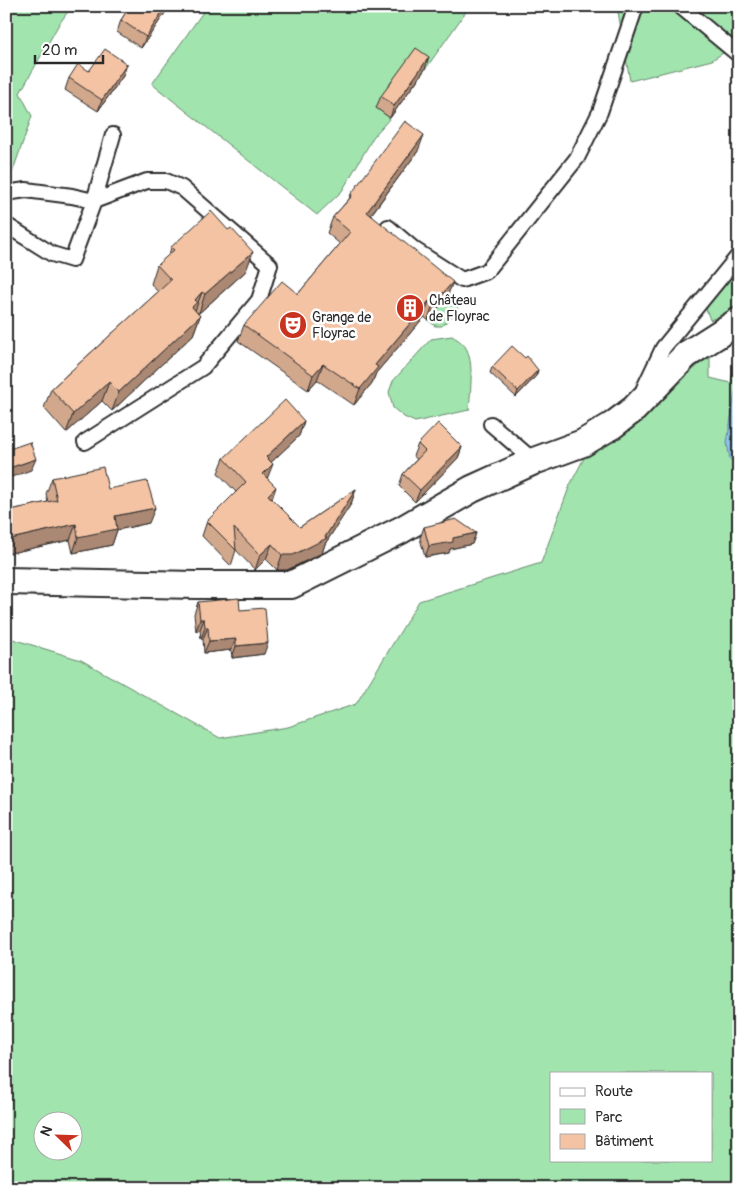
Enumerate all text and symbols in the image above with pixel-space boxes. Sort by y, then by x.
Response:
scale bar [35,32,102,64]
text: 20 m [42,41,77,60]
place label: Château de Floyrac [429,292,490,325]
building icon: Château de Floyrac [395,293,425,323]
place label: Grange de Floyrac [312,309,371,342]
theatre icon: Grange de Floyrac [278,310,308,340]
legend [550,1072,712,1162]
text: Route [595,1082,633,1101]
text: Parc [595,1108,623,1127]
north arrow [32,1112,82,1162]
text: N [37,1123,56,1139]
text: Bâtiment [595,1132,655,1151]

